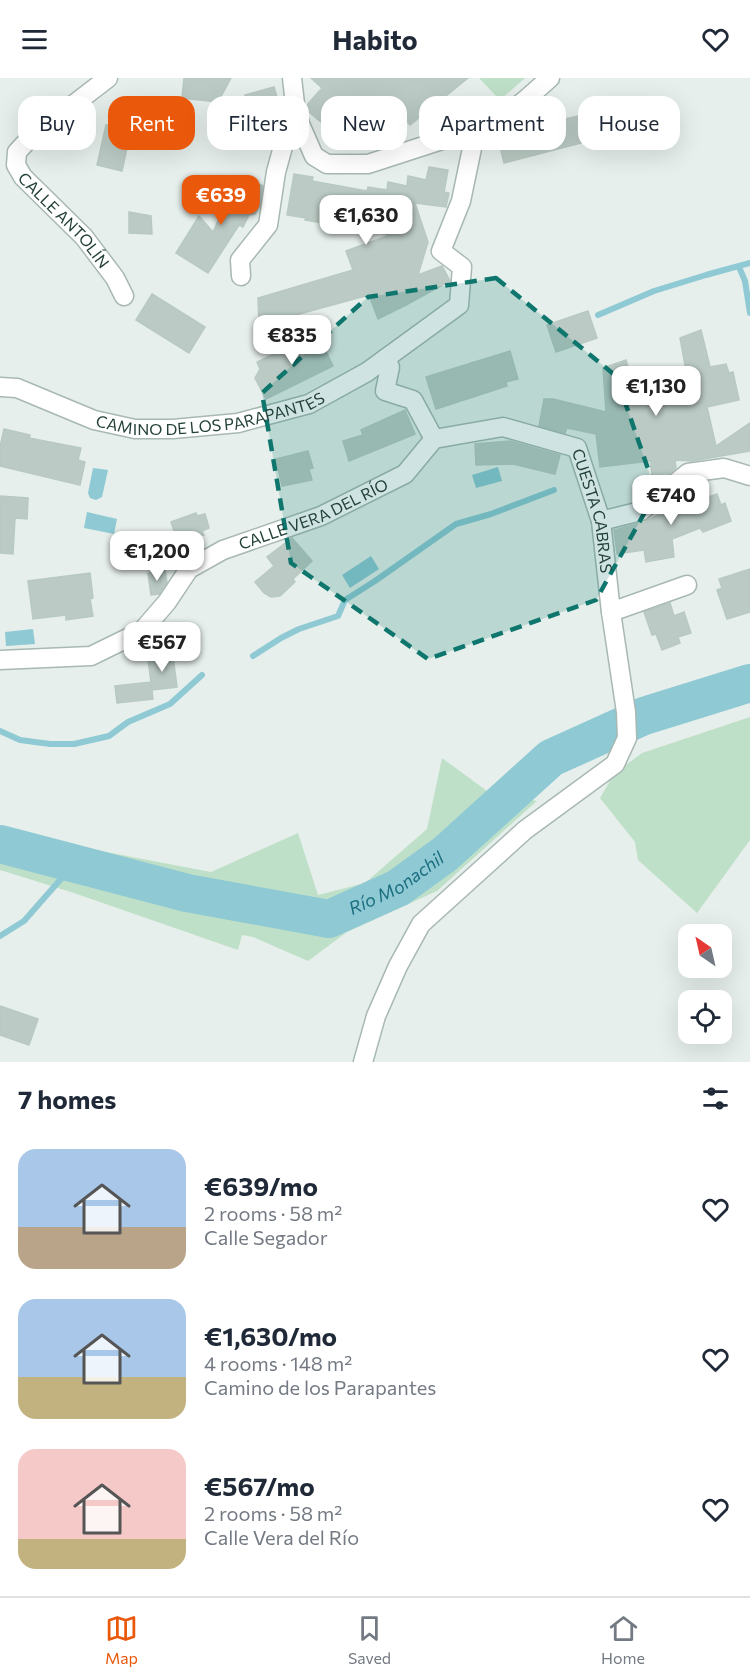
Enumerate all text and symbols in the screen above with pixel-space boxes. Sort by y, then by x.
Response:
icon: menu [18,23,51,56]
text: Habito [332,23,418,56]
icon: heart [699,23,732,56]
chip: Buy [18,96,96,150]
chip: Rent [108,96,195,150]
chip: Filters [207,96,309,150]
chip: New [321,96,407,150]
chip: Apartment [419,96,566,150]
chip: House [578,96,680,150]
street label: CALLE ANTOLÍN [15,168,114,271]
pin: €639 [185,175,257,226]
text: €639 [196,182,246,206]
pin: €1,630 [317,195,415,246]
text: €1,630 [333,202,399,226]
pin: €835 [256,315,328,366]
text: €835 [267,322,317,346]
pin: €1,130 [607,366,705,417]
text: €1,130 [626,373,686,397]
street label: CAMINO DE LOS PARAPANTES [94,388,327,438]
street label: CUESTA CABRAS [569,446,617,574]
street label: CALLE VERA DEL RÍO [236,474,391,553]
pin: €740 [635,475,707,526]
text: €740 [646,482,696,506]
pin: €1,200 [108,531,206,582]
text: €1,200 [124,538,190,562]
pin: €567 [126,622,198,673]
text: €567 [138,629,186,653]
water label: Río Monachil [345,846,448,919]
north arrow [678,924,732,978]
map controls [678,924,732,1044]
button: locate [678,990,732,1044]
icon: filters [699,1082,732,1115]
text: 7 homes [18,1083,116,1114]
text: €639/mo [204,1170,318,1201]
icon: home [66,1173,138,1245]
icon: heart [699,1193,732,1226]
text: 2 rooms · 58 m² [204,1201,342,1225]
text: Calle Segador [204,1225,328,1249]
text: €1,630/mo [204,1320,337,1351]
icon: home [66,1323,138,1395]
icon: heart [699,1343,732,1376]
text: 4 rooms · 148 m² [204,1351,352,1375]
text: Camino de los Parapantes [204,1375,436,1399]
text: €567/mo [204,1470,315,1501]
icon: home [66,1473,138,1545]
icon: heart [699,1493,732,1526]
text: 2 rooms · 58 m² [204,1501,342,1525]
text: Calle Vera del Río [204,1525,359,1549]
tab: Map [105,1612,138,1667]
tab: Saved [348,1612,391,1667]
tab: Home [601,1612,645,1667]

